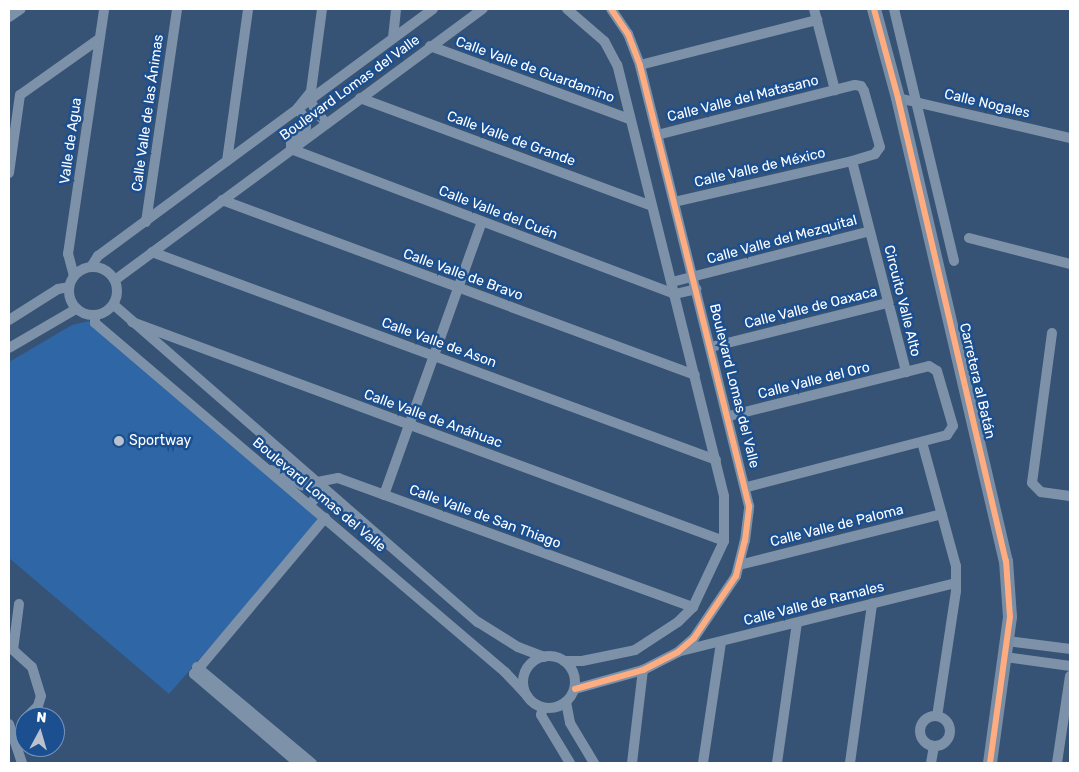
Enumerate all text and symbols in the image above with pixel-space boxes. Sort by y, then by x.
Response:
street label: Boulevard Lomas del Valle [277,31,423,145]
street label: Calle Valle de las Ánimas [129,33,167,193]
street label: Calle Valle de Guardamino [453,33,617,107]
street label: Calle Valle del Matasano [665,72,821,126]
street label: Calle Nogales [943,86,1031,122]
street label: Valle de Agua [57,96,85,186]
street label: Calle Valle de Grande [444,108,578,170]
street label: Calle Valle de México [693,145,827,191]
street label: Calle Valle del Cuén [436,183,560,243]
street label: Calle Valle del Mezquital [705,212,859,268]
street label: Circuito Valle Alto [880,243,924,359]
street label: Calle Valle de Bravo [401,245,525,305]
street label: Calle Valle de Oaxaca [743,283,879,333]
street label: Boulevard Lomas del Valle [705,302,763,470]
street label: Calle Valle de Ason [379,314,499,372]
street label: Carretera al Batán [956,321,998,441]
street label: Calle Valle del Oro [756,359,872,403]
street label: Calle Valle de Anáhuac [361,386,505,452]
place label: Sportway [129,433,191,449]
street label: Boulevard Lomas del Valle [249,434,389,556]
marker: Sportway [113,435,125,447]
street label: Calle Valle de San Thiago [406,482,564,552]
street label: Calle Valle de Paloma [768,501,906,551]
street label: Calle Valle de Ramales [742,578,886,630]
north arrow [15,707,65,757]
text: N [36,709,47,727]

